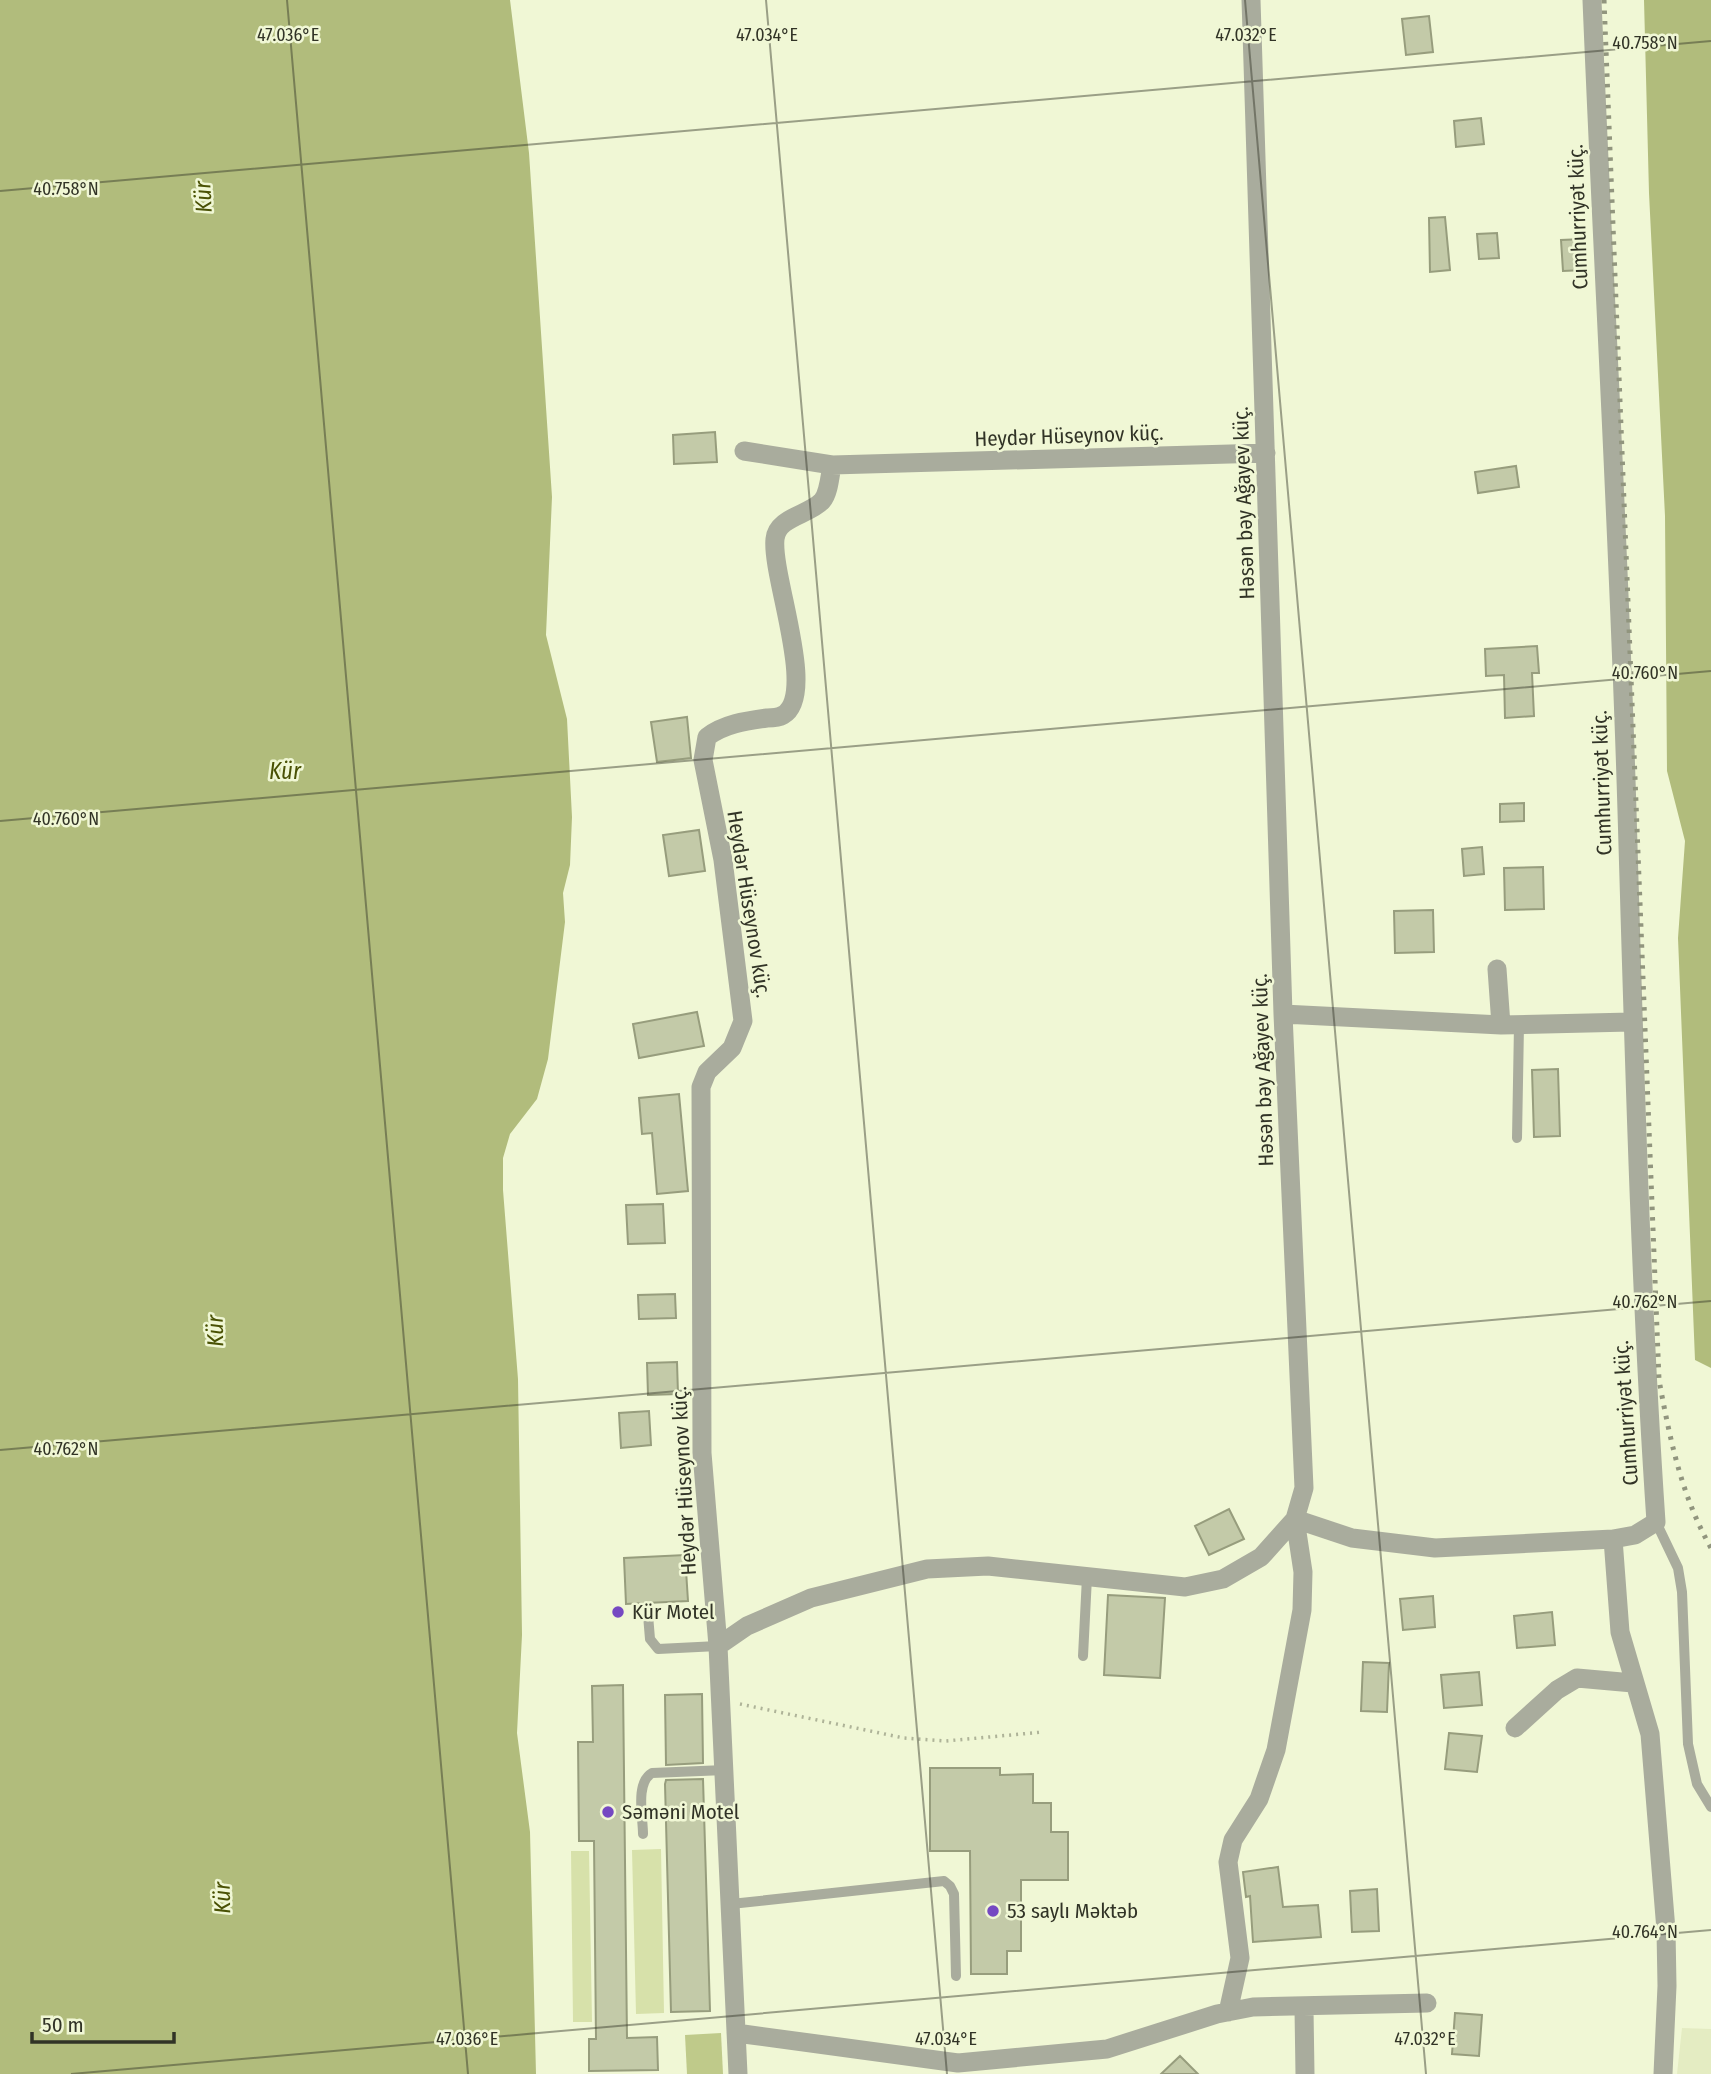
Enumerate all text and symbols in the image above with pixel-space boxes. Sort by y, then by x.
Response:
text: 47.036°E [257,24,319,46]
text: 47.034°E [736,24,798,46]
text: 47.032°E [1215,24,1277,46]
text: 40.758°N [1612,32,1678,54]
street label: Cumhurriyət küç. [1562,144,1594,290]
text: 40.758°N [33,178,99,200]
water label: Kür [188,179,218,214]
street label: Həsən bəy Ağayev küç. [1228,406,1260,600]
street label: Heydər Hüseynov küç. [974,420,1164,452]
text: 40.760°N [1612,662,1678,684]
street label: Cumhurriyət küç. [1586,710,1618,856]
water label: Kür [269,757,302,785]
text: 40.760°N [33,808,99,830]
street label: Heydər Hüseynov küç. [721,809,777,999]
street label: Həsən bəy Ağayev küç. [1247,973,1279,1167]
text: 40.762°N [1613,1291,1677,1313]
water label: Kür [201,1314,229,1347]
street label: Cumhurriyət küç. [1608,1340,1644,1486]
street label: Heydər Hüseynov küç. [666,1386,702,1576]
text: 40.762°N [34,1438,98,1460]
place label: Kür Motel [632,1599,715,1625]
marker: Kür Motel [610,1604,626,1620]
place label: Səməni Motel [622,1799,740,1825]
marker: Səməni Motel [600,1804,616,1820]
water label: Kür [208,1881,236,1914]
place label: 53 saylı Məktəb [1007,1898,1138,1924]
marker: 53 saylı Məktəb [985,1903,1001,1919]
text: 40.764°N [1612,1921,1678,1943]
scale bar [32,2000,173,2044]
text: 50 m [42,2012,84,2038]
text: 47.036°E [436,2028,498,2050]
text: 47.034°E [915,2028,977,2050]
text: 47.032°E [1394,2028,1456,2050]

